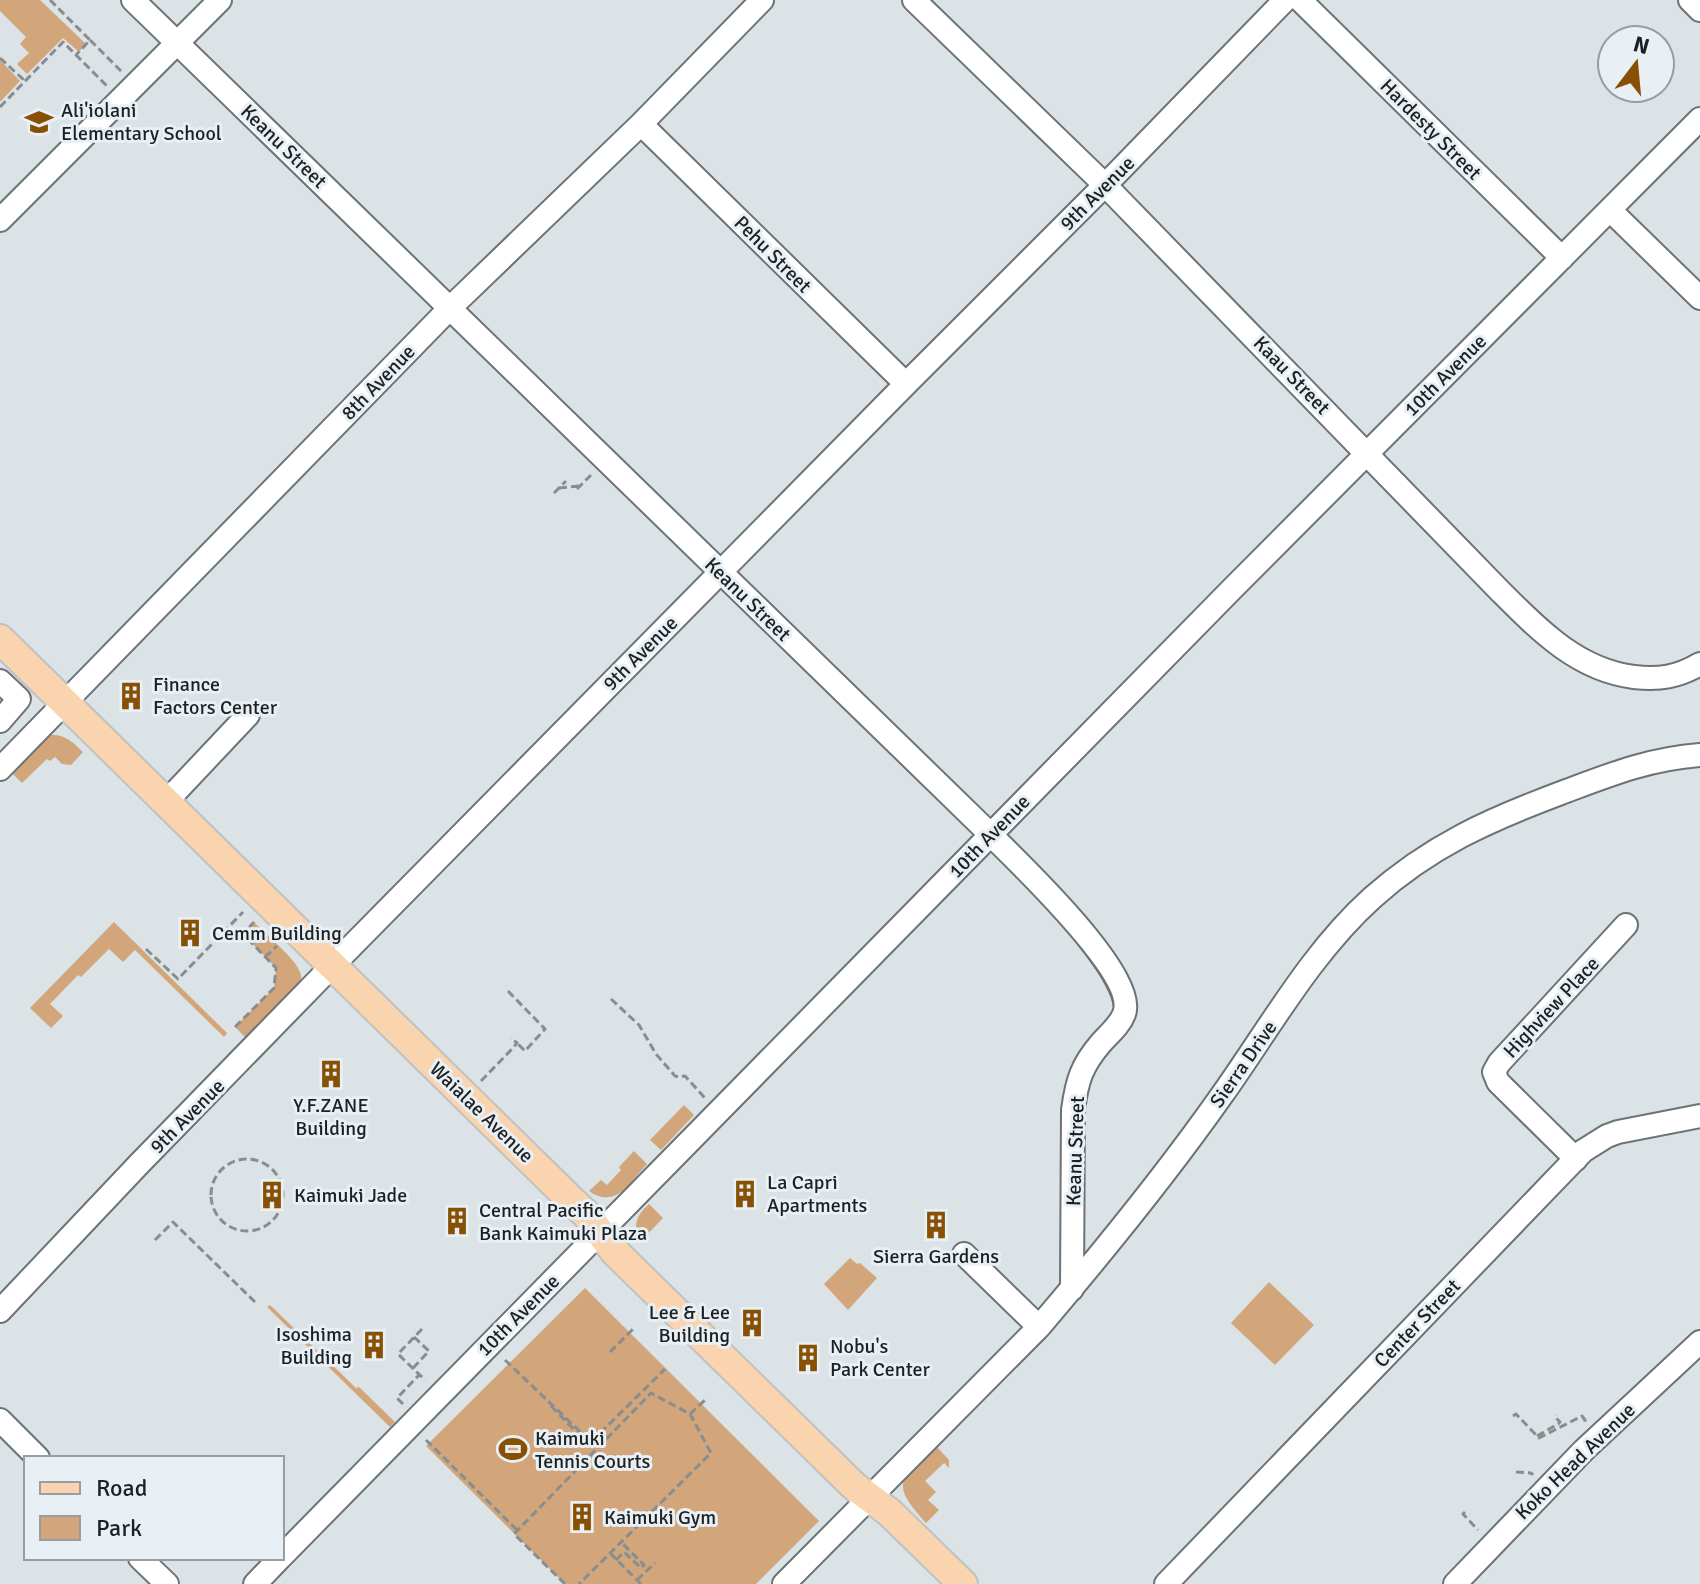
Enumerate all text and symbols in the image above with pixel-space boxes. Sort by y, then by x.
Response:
north arrow [1596,24,1676,104]
text: N [1630,30,1652,60]
street label: Hardesty Street [1375,73,1487,185]
place label: Ali'iolani Elementary School [61,98,222,146]
street label: Keanu Street [235,99,332,194]
school or university icon: Ali'iolani Elementary School [24,107,54,137]
street label: 9th Avenue [1055,151,1140,236]
street label: Pehu Street [729,210,817,298]
street label: 10th Avenue [1399,329,1492,422]
street label: Kaau Street [1248,331,1335,420]
street label: 8th Avenue [336,339,421,425]
street label: Keanu Street [699,552,796,647]
street label: 9th Avenue [598,611,683,696]
place label: Finance Factors Center [153,672,278,720]
building icon: Finance Factors Center [116,681,146,711]
street label: 10th Avenue [943,789,1035,883]
building icon: Cemm Building [175,918,205,948]
place label: Cemm Building [212,921,342,946]
street label: Highview Place [1498,951,1605,1063]
street label: Sierra Drive [1204,1016,1282,1113]
street label: Waialae Avenue [424,1056,539,1168]
building icon: Y.F.ZANE Building [316,1059,346,1089]
street label: 9th Avenue [145,1074,230,1159]
place label: Y.F.ZANE Building [293,1093,369,1141]
street label: Keanu Street [1061,1096,1090,1206]
place label: La Capri Apartments [767,1170,868,1218]
building icon: La Capri Apartments [730,1179,760,1209]
building icon: Kaimuki Jade [257,1180,287,1210]
place label: Kaimuki Jade [294,1183,407,1208]
place label: Central Pacific Bank Kaimuki Plaza [479,1198,647,1246]
building icon: Central Pacific Bank Kaimuki Plaza [442,1206,472,1236]
building icon: Sierra Gardens [921,1210,951,1240]
place label: Sierra Gardens [873,1244,999,1269]
street label: 10th Avenue [472,1269,565,1362]
street label: Center Street [1369,1274,1466,1373]
place label: Lee & Lee Building [649,1300,730,1348]
building icon: Lee & Lee Building [737,1308,767,1338]
place label: Isoshima Building [276,1322,352,1370]
building icon: Isoshima Building [359,1330,389,1360]
place label: Nobu's Park Center [830,1334,931,1382]
building icon: Nobu's Park Center [793,1343,823,1373]
street label: Koko Head Avenue [1510,1398,1641,1525]
place label: Kaimuki Tennis Courts [535,1426,651,1474]
sports icon: Kaimuki Tennis Courts [498,1434,528,1464]
legend [24,1456,284,1560]
text: Road [96,1473,147,1503]
building icon: Kaimuki Gym [567,1502,597,1532]
place label: Kaimuki Gym [604,1505,716,1530]
text: Park [96,1513,142,1543]

